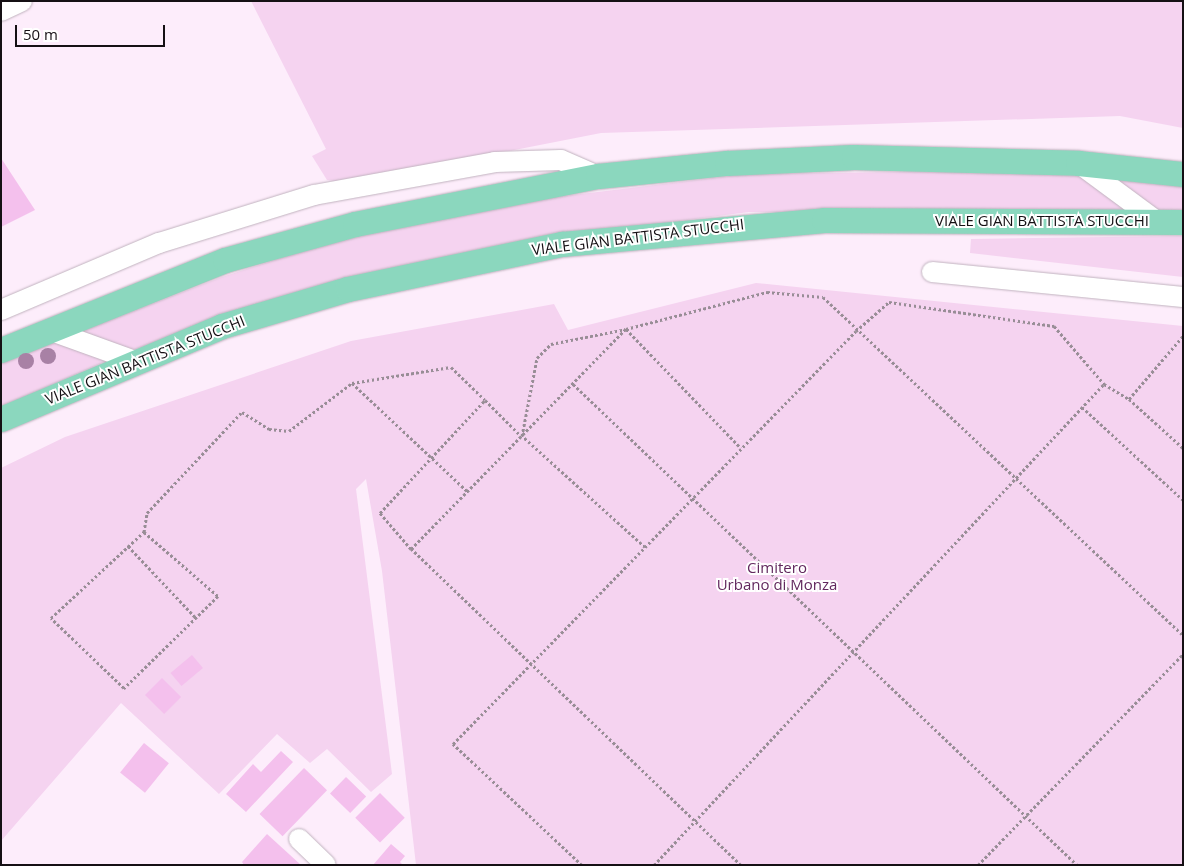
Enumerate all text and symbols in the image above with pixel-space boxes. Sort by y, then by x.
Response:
scale bar [18,15,168,47]
text: 50 m [23,24,58,44]
street label: VIALE GIAN BATTISTA STUCCHI [935,212,1149,230]
street label: VIALE GIAN BATTISTA STUCCHI [531,215,745,259]
street label: VIALE GIAN BATTISTA STUCCHI [43,312,247,408]
park label: Cimitero Urbano di Monza [717,558,837,593]

